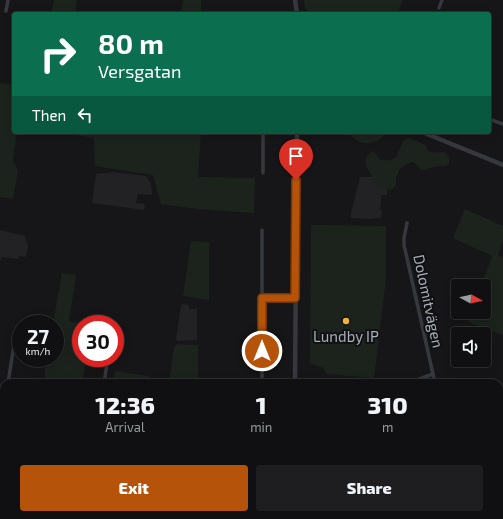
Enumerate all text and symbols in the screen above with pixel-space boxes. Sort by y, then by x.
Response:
text: 80 m [98,26,164,60]
icon: right [32,28,84,80]
text: Versgatan [98,60,181,82]
icon: left [74,104,96,126]
text: Then [32,106,66,124]
pin [279,139,313,180]
icon: arrive [285,145,307,167]
street label: Dolomitvägen [410,253,448,349]
north arrow [451,279,491,319]
map controls [451,279,491,367]
speed limit sign: 30 [72,315,124,367]
marker: Lundby IP [341,316,351,326]
text: 27 [27,324,49,348]
place label: Lundby IP [313,327,379,345]
button: sound [451,327,491,367]
position arrow [241,330,283,372]
text: km/h [26,345,50,357]
text: 12:36 [95,390,155,419]
text: 1 [256,390,267,419]
text: 310 [368,390,408,419]
text: Arrival [105,419,145,435]
text: min [250,419,272,435]
text: m [382,419,393,435]
button: Exit [20,465,248,511]
button: Share [256,465,483,511]

